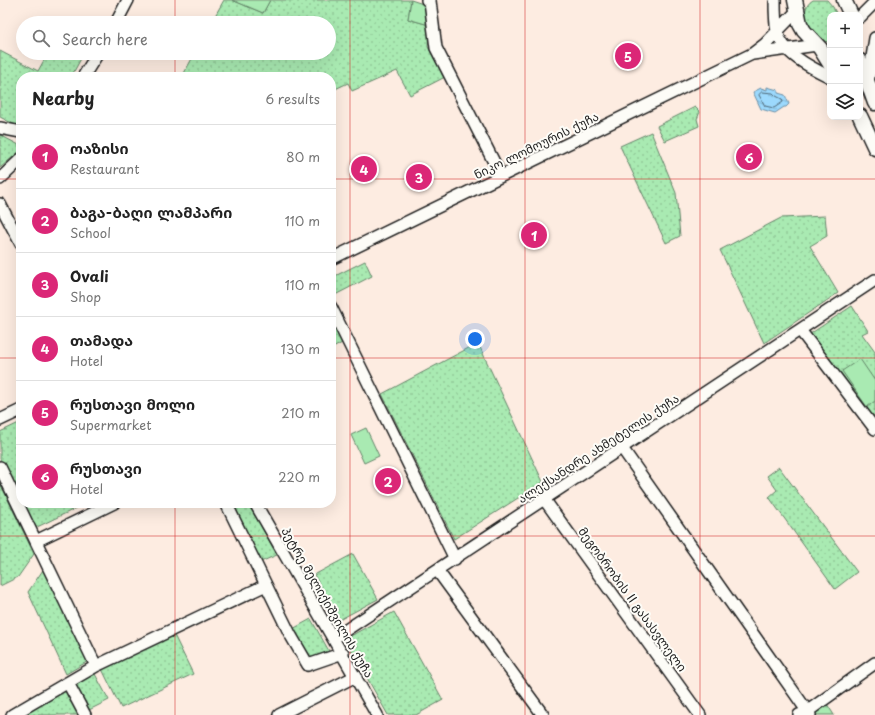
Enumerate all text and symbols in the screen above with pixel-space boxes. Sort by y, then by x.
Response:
map controls [827,12,863,120]
button: + [827,12,863,48]
search box [16,16,336,60]
icon: search [30,27,52,49]
text: Search here [62,27,148,50]
pin: 5 [615,41,641,71]
button: − [827,48,863,84]
button: layers [827,84,863,120]
text: Nearby [32,85,94,111]
text: 6 results [265,89,320,108]
street label: ნიკო ლომოურის ქუჩა [471,107,601,183]
text: ოაზისი [70,136,129,159]
pin: 6 [736,142,762,172]
text: 1 [42,147,48,166]
text: 80 m [286,147,320,166]
pin: 4 [351,154,377,184]
text: Restaurant [70,159,140,178]
pin: 3 [406,162,432,192]
text: ბაგა-ბაღი ლამპარი [70,200,232,223]
text: 2 [40,211,50,230]
text: 110 m [285,211,320,230]
pin: 1 [521,220,547,250]
text: School [70,223,111,242]
text: Ovali [70,264,109,287]
text: 3 [41,275,49,294]
text: 110 m [285,275,320,294]
text: Shop [70,287,101,306]
text: თამადა [70,328,133,351]
your location [465,329,485,349]
text: 4 [41,339,49,358]
text: 130 m [281,339,320,358]
text: Hotel [70,351,103,370]
street label: ალექსანდრე ახმეტელის ქუჩა [514,389,682,507]
text: რუსთავი მოლი [70,392,195,415]
text: 5 [41,403,49,422]
text: 210 m [281,403,320,422]
text: Supermarket [70,415,152,434]
text: რუსთავი [70,456,142,479]
pin: 2 [375,466,401,496]
text: 6 [40,467,50,486]
text: 220 m [278,467,320,486]
text: Hotel [70,479,103,498]
street label: პეტრე მელიქიშვილის ქუჩა [277,523,379,681]
street label: მეგობრობის II გასასვლელი [574,523,692,675]

